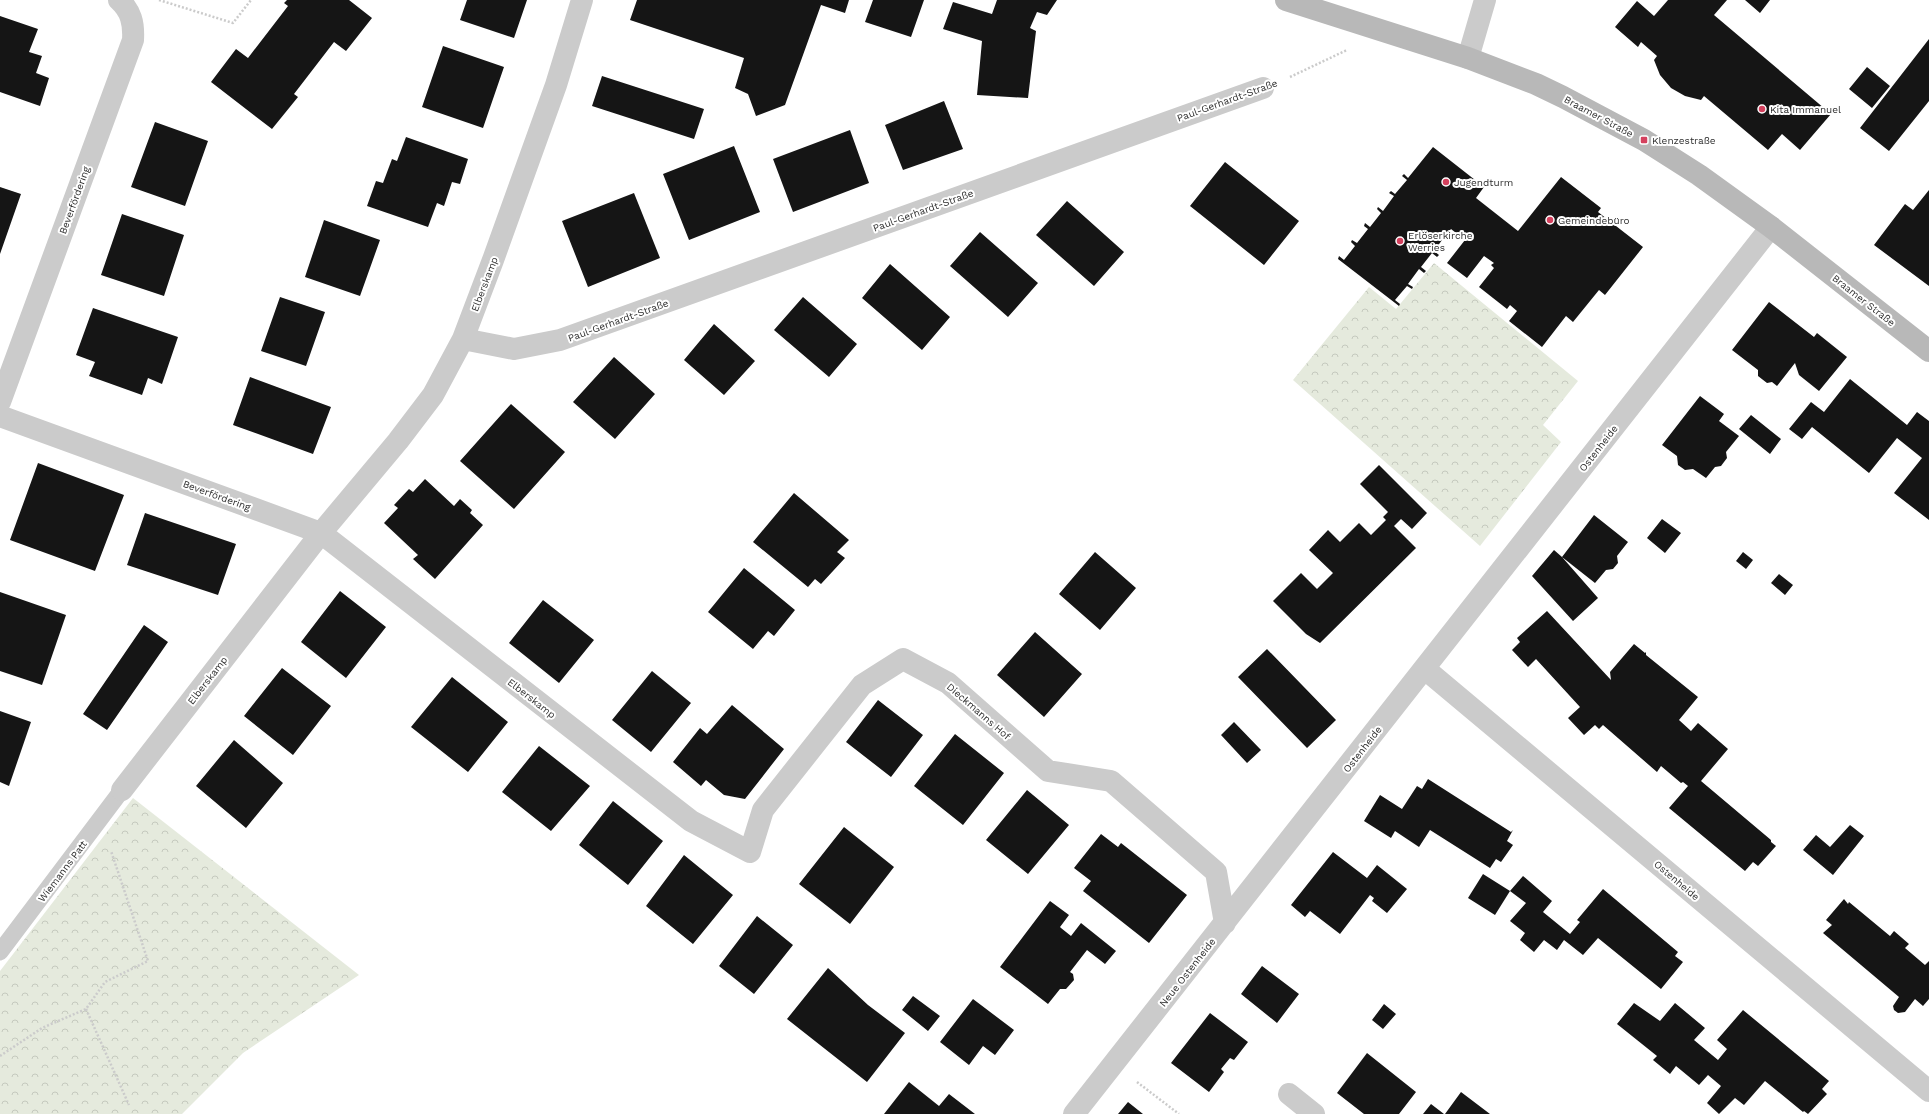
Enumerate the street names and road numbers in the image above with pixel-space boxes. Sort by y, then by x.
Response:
street label: Paul-Gerhardt-Straße [1176,77,1279,124]
street label: Braamer Straße [1562,94,1635,139]
street label: Beverfördering [57,164,92,236]
street label: Paul-Gerhardt-Straße [872,187,975,234]
street label: Elberskamp [469,255,500,313]
street label: Braamer Straße [1830,273,1897,328]
street label: Paul-Gerhardt-Straße [567,297,670,344]
street label: Ostenheide [1577,423,1620,474]
street label: Beverfördering [181,478,253,513]
street label: Elberskamp [185,654,229,706]
street label: Elberskamp [506,676,558,720]
street label: Dieckmanns Hof [945,681,1013,742]
street label: Ostenheide [1341,724,1384,775]
street label: Wiemanns Patt [36,838,89,904]
street label: Ostenheide [1652,858,1702,903]
street label: Neue Ostenheide [1157,936,1218,1009]

